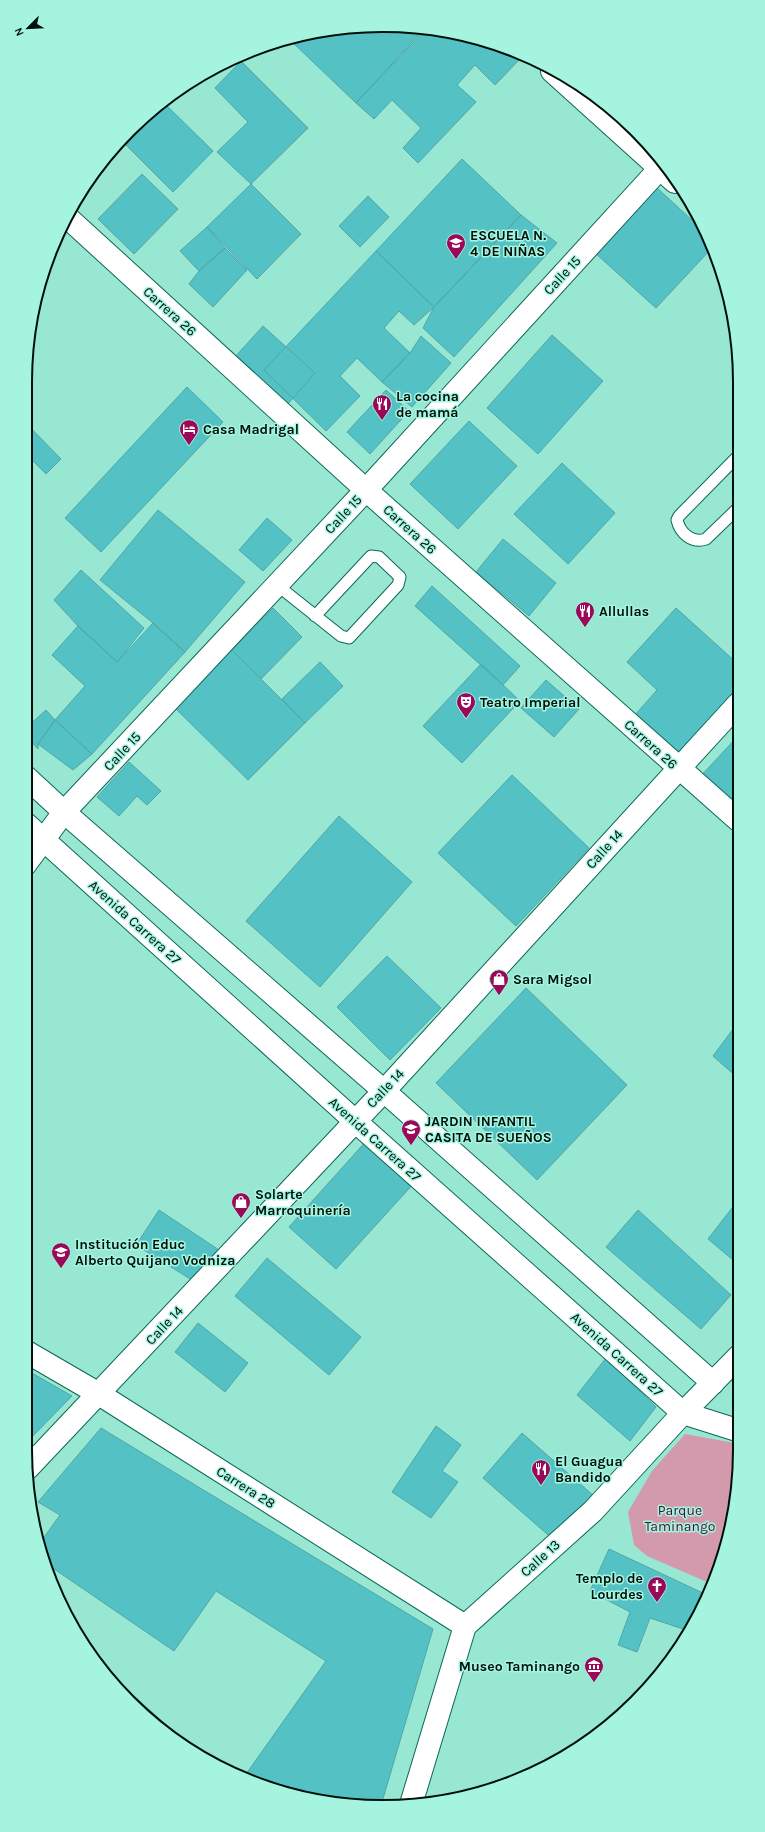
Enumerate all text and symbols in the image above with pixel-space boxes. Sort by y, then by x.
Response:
north arrow [8,8,48,48]
text: N [12,26,27,38]
place label: ESCUELA N. 4 DE NIÑAS [470,227,546,260]
school or university icon: ESCUELA N. 4 DE NIÑAS [445,232,467,260]
street label: Calle 15 [540,252,585,298]
street label: Carrera 26 [140,283,200,340]
place label: La cocina de mamá [396,388,459,421]
restaurant icon: La cocina de mamá [371,393,393,421]
hotel icon: Casa Madrigal [178,418,200,446]
place label: Casa Madrigal [203,421,299,438]
street label: Calle 15 [321,491,366,537]
street label: Carrera 26 [380,501,440,558]
restaurant icon: Allullas [574,600,596,628]
place label: Allullas [599,603,649,620]
theatre icon: Teatro Imperial [455,691,477,719]
place label: Teatro Imperial [480,694,580,711]
street label: Carrera 26 [621,716,681,773]
street label: Calle 15 [100,728,145,774]
street label: Calle 14 [582,826,627,873]
street label: Avenida Carrera 27 [85,876,185,969]
shop icon: Sara Migsol [488,968,510,996]
place label: Sara Migsol [513,971,592,988]
street label: Calle 14 [363,1065,408,1111]
street label: Avenida Carrera 27 [325,1093,425,1186]
place label: JARDIN INFANTIL CASITA DE SUEÑOS [425,1113,552,1146]
school or university icon: JARDIN INFANTIL CASITA DE SUEÑOS [400,1118,422,1146]
place label: Solarte Marroquinería [255,1186,351,1219]
shop icon: Solarte Marroquinería [230,1191,252,1219]
place label: Institución Educ Alberto Quijano Vodniza [75,1236,235,1269]
school or university icon: Institución Educ Alberto Quijano Vodniza [50,1241,72,1269]
street label: Calle 14 [142,1302,187,1348]
street label: Avenida Carrera 27 [567,1308,667,1401]
place label: El Guagua Bandido [555,1453,623,1486]
restaurant icon: El Guagua Bandido [530,1458,552,1486]
street label: Carrera 28 [213,1463,278,1512]
park label: Parque Taminango [645,1502,715,1535]
street label: Calle 13 [517,1536,564,1581]
place label: Templo de Lourdes [576,1570,643,1603]
church icon: Templo de Lourdes [646,1575,668,1603]
museum icon: Museo Taminango [583,1655,605,1683]
place label: Museo Taminango [459,1658,580,1675]

